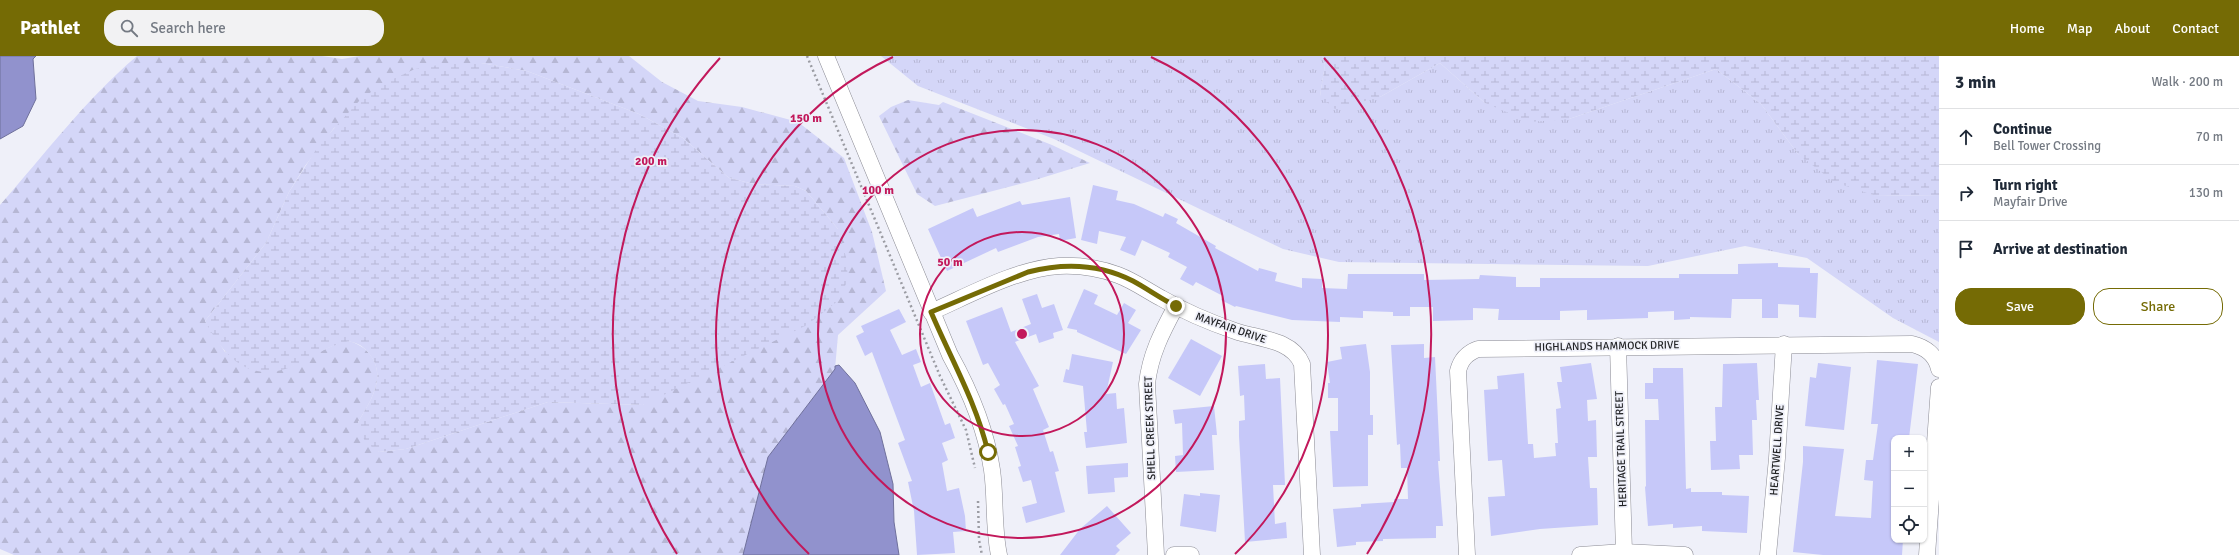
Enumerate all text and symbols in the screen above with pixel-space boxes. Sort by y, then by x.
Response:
search box [104,10,384,46]
text: Pathlet [20,16,80,40]
icon: search [118,17,140,39]
text: Search here [150,19,226,37]
text: Home [2010,20,2045,37]
text: Map [2067,20,2092,37]
text: About [2114,20,2150,37]
text: Contact [2172,20,2219,37]
text: 3 min [1955,72,1996,93]
text: Walk · 200 m [2152,74,2223,90]
text: 150 m [790,111,822,126]
text: Continue [1993,120,2052,138]
icon: ahead [1955,126,1977,148]
text: 70 m [2196,129,2223,145]
text: Bell Tower Crossing [1993,138,2101,154]
text: 200 m [635,154,667,169]
text: Turn right [1993,176,2058,194]
icon: right [1955,182,1977,204]
text: 100 m [862,183,894,198]
text: 130 m [2189,185,2223,201]
text: Mayfair Drive [1993,194,2067,210]
icon: arrive [1955,238,1977,260]
text: Arrive at destination [1993,240,2128,258]
text: 50 m [937,255,963,270]
button: Save [1955,288,2085,325]
button: Share [2093,288,2223,325]
route end [1167,297,1185,315]
street label: MAYFAIR DRIVE [1194,310,1268,346]
centre of rings [1015,327,1029,341]
street label: HIGHLANDS HAMMOCK DRIVE [1534,338,1680,354]
street label: SHELL CREEK STREET [1142,375,1158,480]
street label: HERITAGE TRAIL STREET [1612,390,1630,507]
street label: HEARTWELL DRIVE [1767,404,1787,496]
map controls [1891,435,1927,543]
button: + [1891,435,1927,471]
route start [979,443,997,461]
button: − [1891,471,1927,507]
button: locate [1891,507,1927,543]

